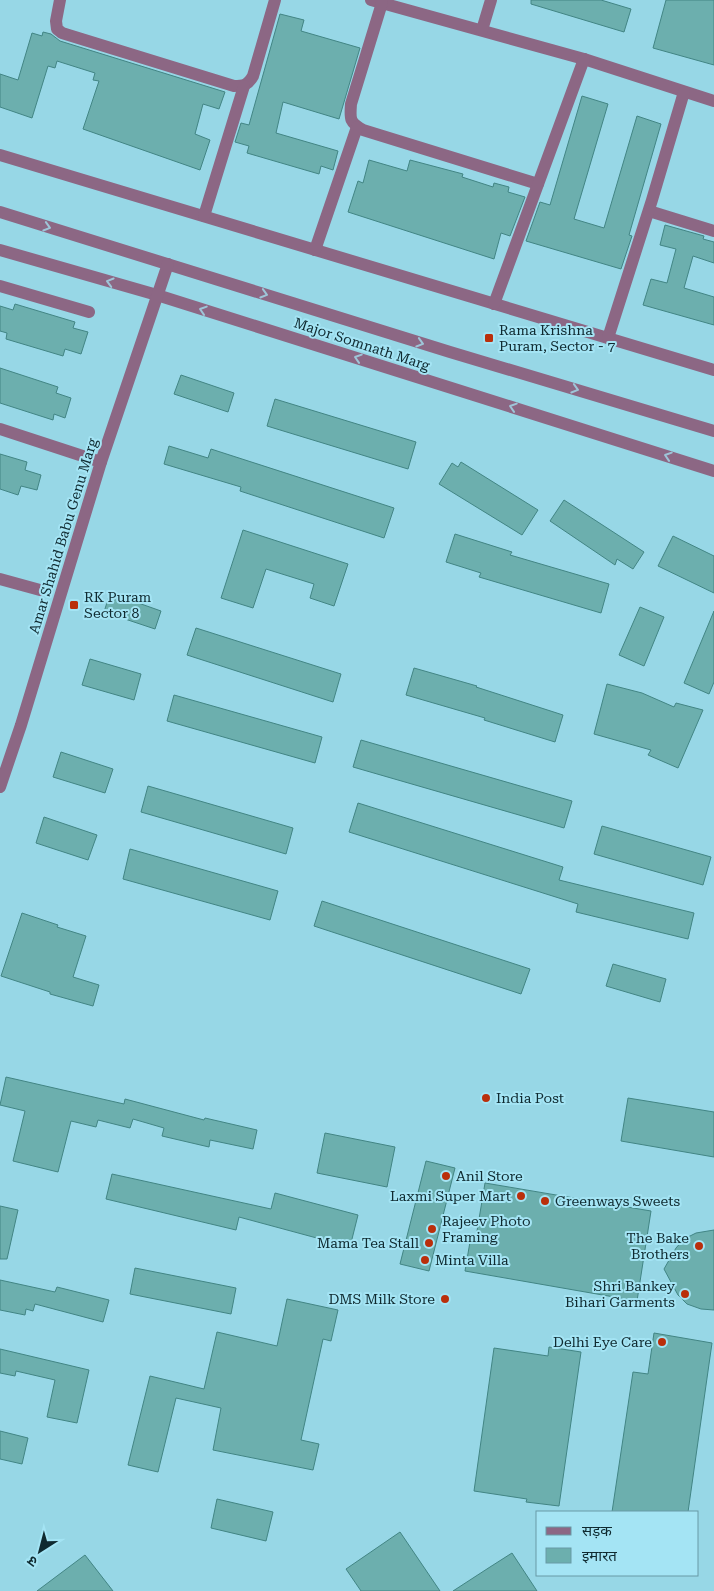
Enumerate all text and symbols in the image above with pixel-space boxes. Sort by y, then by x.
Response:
one-way arrow [42,221,50,231]
one-way arrow [107,277,115,287]
one-way arrow [260,289,268,299]
one-way arrow [199,305,207,315]
street label: Major Somnath Marg [292,314,432,374]
place label: Rama Krishna Puram, Sector - 7 [499,322,616,354]
marker: Rama Krishna Puram, Sector - 7 [483,332,495,344]
one-way arrow [415,337,423,347]
one-way arrow [354,354,362,364]
one-way arrow [571,384,579,394]
one-way arrow [509,403,517,413]
street label: Amar Shahid Babu Genu Marg [26,436,100,636]
one-way arrow [664,452,672,462]
place label: RK Puram Sector 8 [84,589,152,621]
marker: RK Puram Sector 8 [68,599,80,611]
place label: India Post [496,1090,564,1106]
marker: India Post [480,1092,492,1104]
place label: Anil Store [456,1168,523,1184]
marker: Anil Store [440,1170,452,1182]
place label: Laxmi Super Mart [390,1188,511,1204]
marker: Laxmi Super Mart [515,1190,527,1202]
place label: Greenways Sweets [555,1193,681,1209]
marker: Greenways Sweets [539,1195,551,1207]
place label: Rajeev Photo Framing [442,1213,531,1245]
marker: Rajeev Photo Framing [426,1223,438,1235]
place label: The Bake Brothers [626,1230,689,1262]
place label: Mama Tea Stall [317,1235,420,1251]
marker: Mama Tea Stall [423,1237,435,1249]
marker: The Bake Brothers [693,1240,705,1252]
place label: Minta Villa [435,1252,509,1268]
marker: Minta Villa [419,1254,431,1266]
place label: Shri Bankey Bihari Garments [565,1278,676,1310]
marker: Shri Bankey Bihari Garments [679,1288,691,1300]
place label: DMS Milk Store [328,1291,435,1307]
marker: DMS Milk Store [439,1293,451,1305]
place label: Delhi Eye Care [553,1334,652,1350]
marker: Delhi Eye Care [656,1336,668,1348]
legend [536,1511,699,1576]
text: सड़क [582,1522,612,1540]
north arrow [15,1526,65,1576]
text: इमारत [582,1547,617,1565]
text: उ [24,1552,40,1570]

